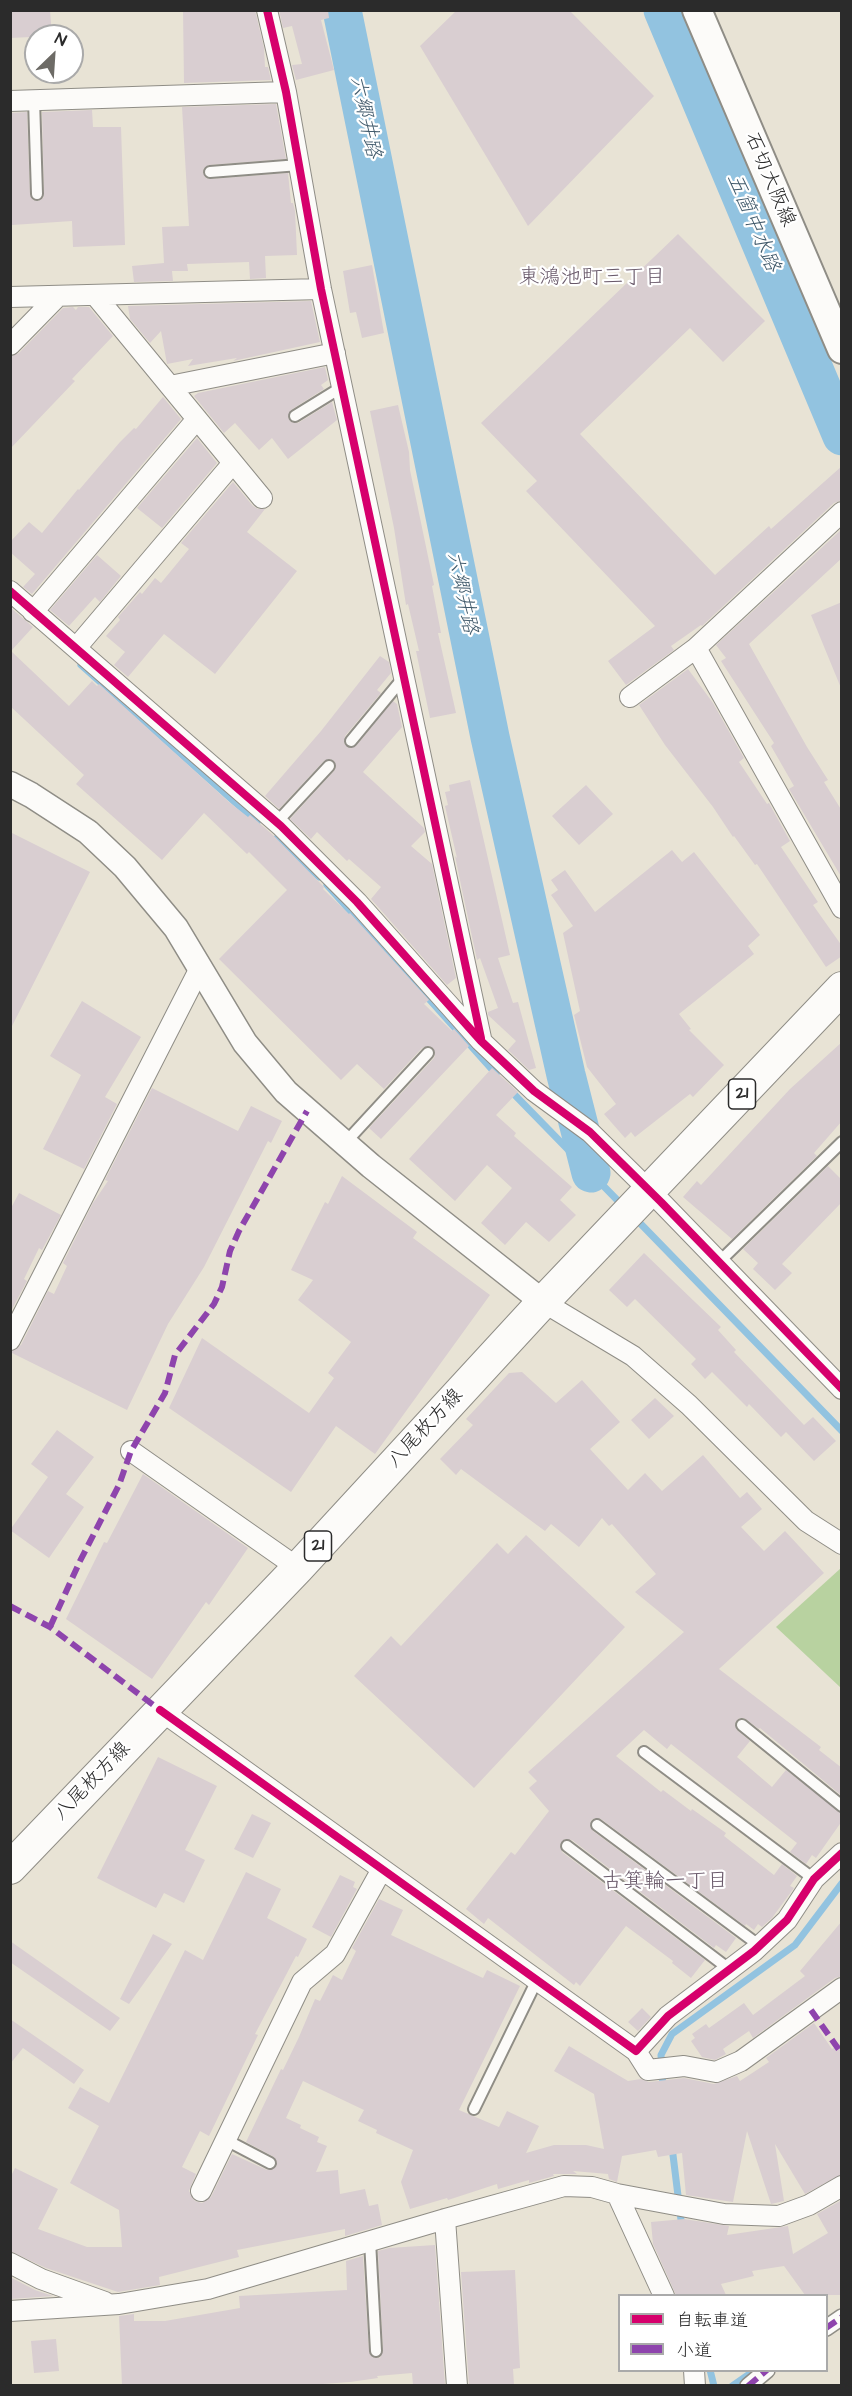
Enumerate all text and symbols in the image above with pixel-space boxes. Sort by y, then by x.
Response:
north arrow [24,24,84,84]
text: N [52,27,70,52]
water label: 六郷井路 [343,73,385,161]
street label: 石切大阪線 [738,129,800,231]
water label: 五箇中水路 [720,170,784,276]
district label: 東鴻池町三丁目 [519,266,665,292]
water label: 六郷井路 [440,549,482,637]
road number: 21 [728,1079,756,1109]
street label: 八尾枚方線 [383,1384,469,1474]
road number: 21 [304,1531,332,1561]
street label: 八尾枚方線 [50,1738,136,1826]
district label: 古箕輪一丁目 [602,1870,728,1896]
legend [618,2294,828,2372]
text: 自転車道 [676,2308,748,2333]
text: 小道 [676,2338,712,2363]

